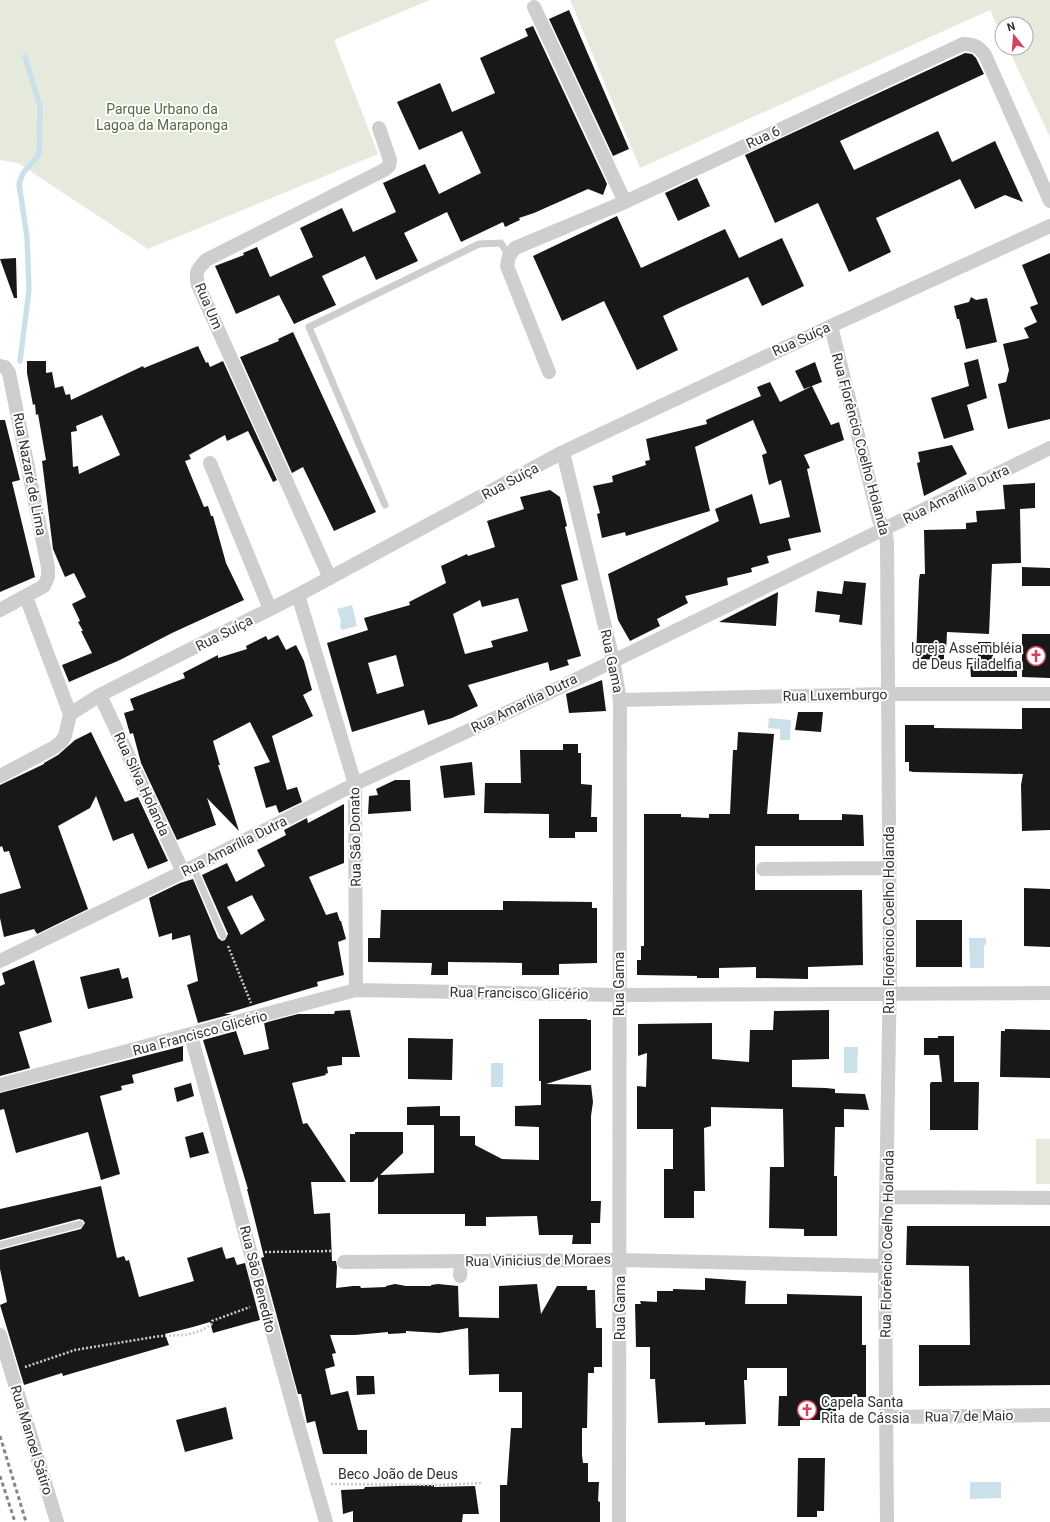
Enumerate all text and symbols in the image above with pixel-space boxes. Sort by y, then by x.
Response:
north arrow [994,16,1034,56]
text: N [1006,19,1017,34]
park label: Parque Urbano da Lagoa da Maraponga [96,101,228,133]
street label: Rua 6 [744,122,782,152]
street label: Rua Um [192,280,226,332]
street label: Rua Suíça [770,319,832,359]
street label: Rua Florêncio Coelho Holanda [829,351,893,537]
street label: Rua Nazaré de Lima [10,411,50,537]
street label: Rua Suíça [479,459,541,503]
street label: Rua Amarília Dutra [900,461,1012,527]
street label: Rua Suíça [193,612,255,654]
street label: Rua Gama [597,628,627,694]
place label: Igreja Assembléia de Deus Filadelfia [911,640,1022,672]
church icon: Igreja Assembléia de Deus Filadelfia [1025,645,1047,667]
street label: Rua Amarília Dutra [468,670,580,736]
street label: Rua Luxemburgo [782,686,888,704]
street label: Rua Silva Holanda [111,730,173,838]
street label: Rua São Donato [346,787,364,887]
street label: Rua Amarília Dutra [179,813,289,879]
street label: Rua Florêncio Coelho Holanda [881,826,897,1014]
street label: Rua Gama [611,952,627,1016]
street label: Rua Francisco Glicério [449,984,589,1002]
street label: Rua Francisco Glicério [131,1007,269,1059]
street label: Rua Florêncio Coelho Holanda [877,1150,897,1338]
street label: Rua São Benedito [237,1224,279,1334]
street label: Rua Vinicius de Moraes [465,1251,611,1269]
street label: Rua Gama [612,1276,628,1340]
street label: Rua Manoel Sátiro [8,1383,56,1497]
place label: Capela Santa Rita de Cássia [821,1394,910,1426]
church icon: Capela Santa Rita de Cássia [796,1399,818,1421]
street label: Rua 7 de Maio [924,1407,1014,1425]
street label: Beco João de Deus [338,1466,458,1482]

